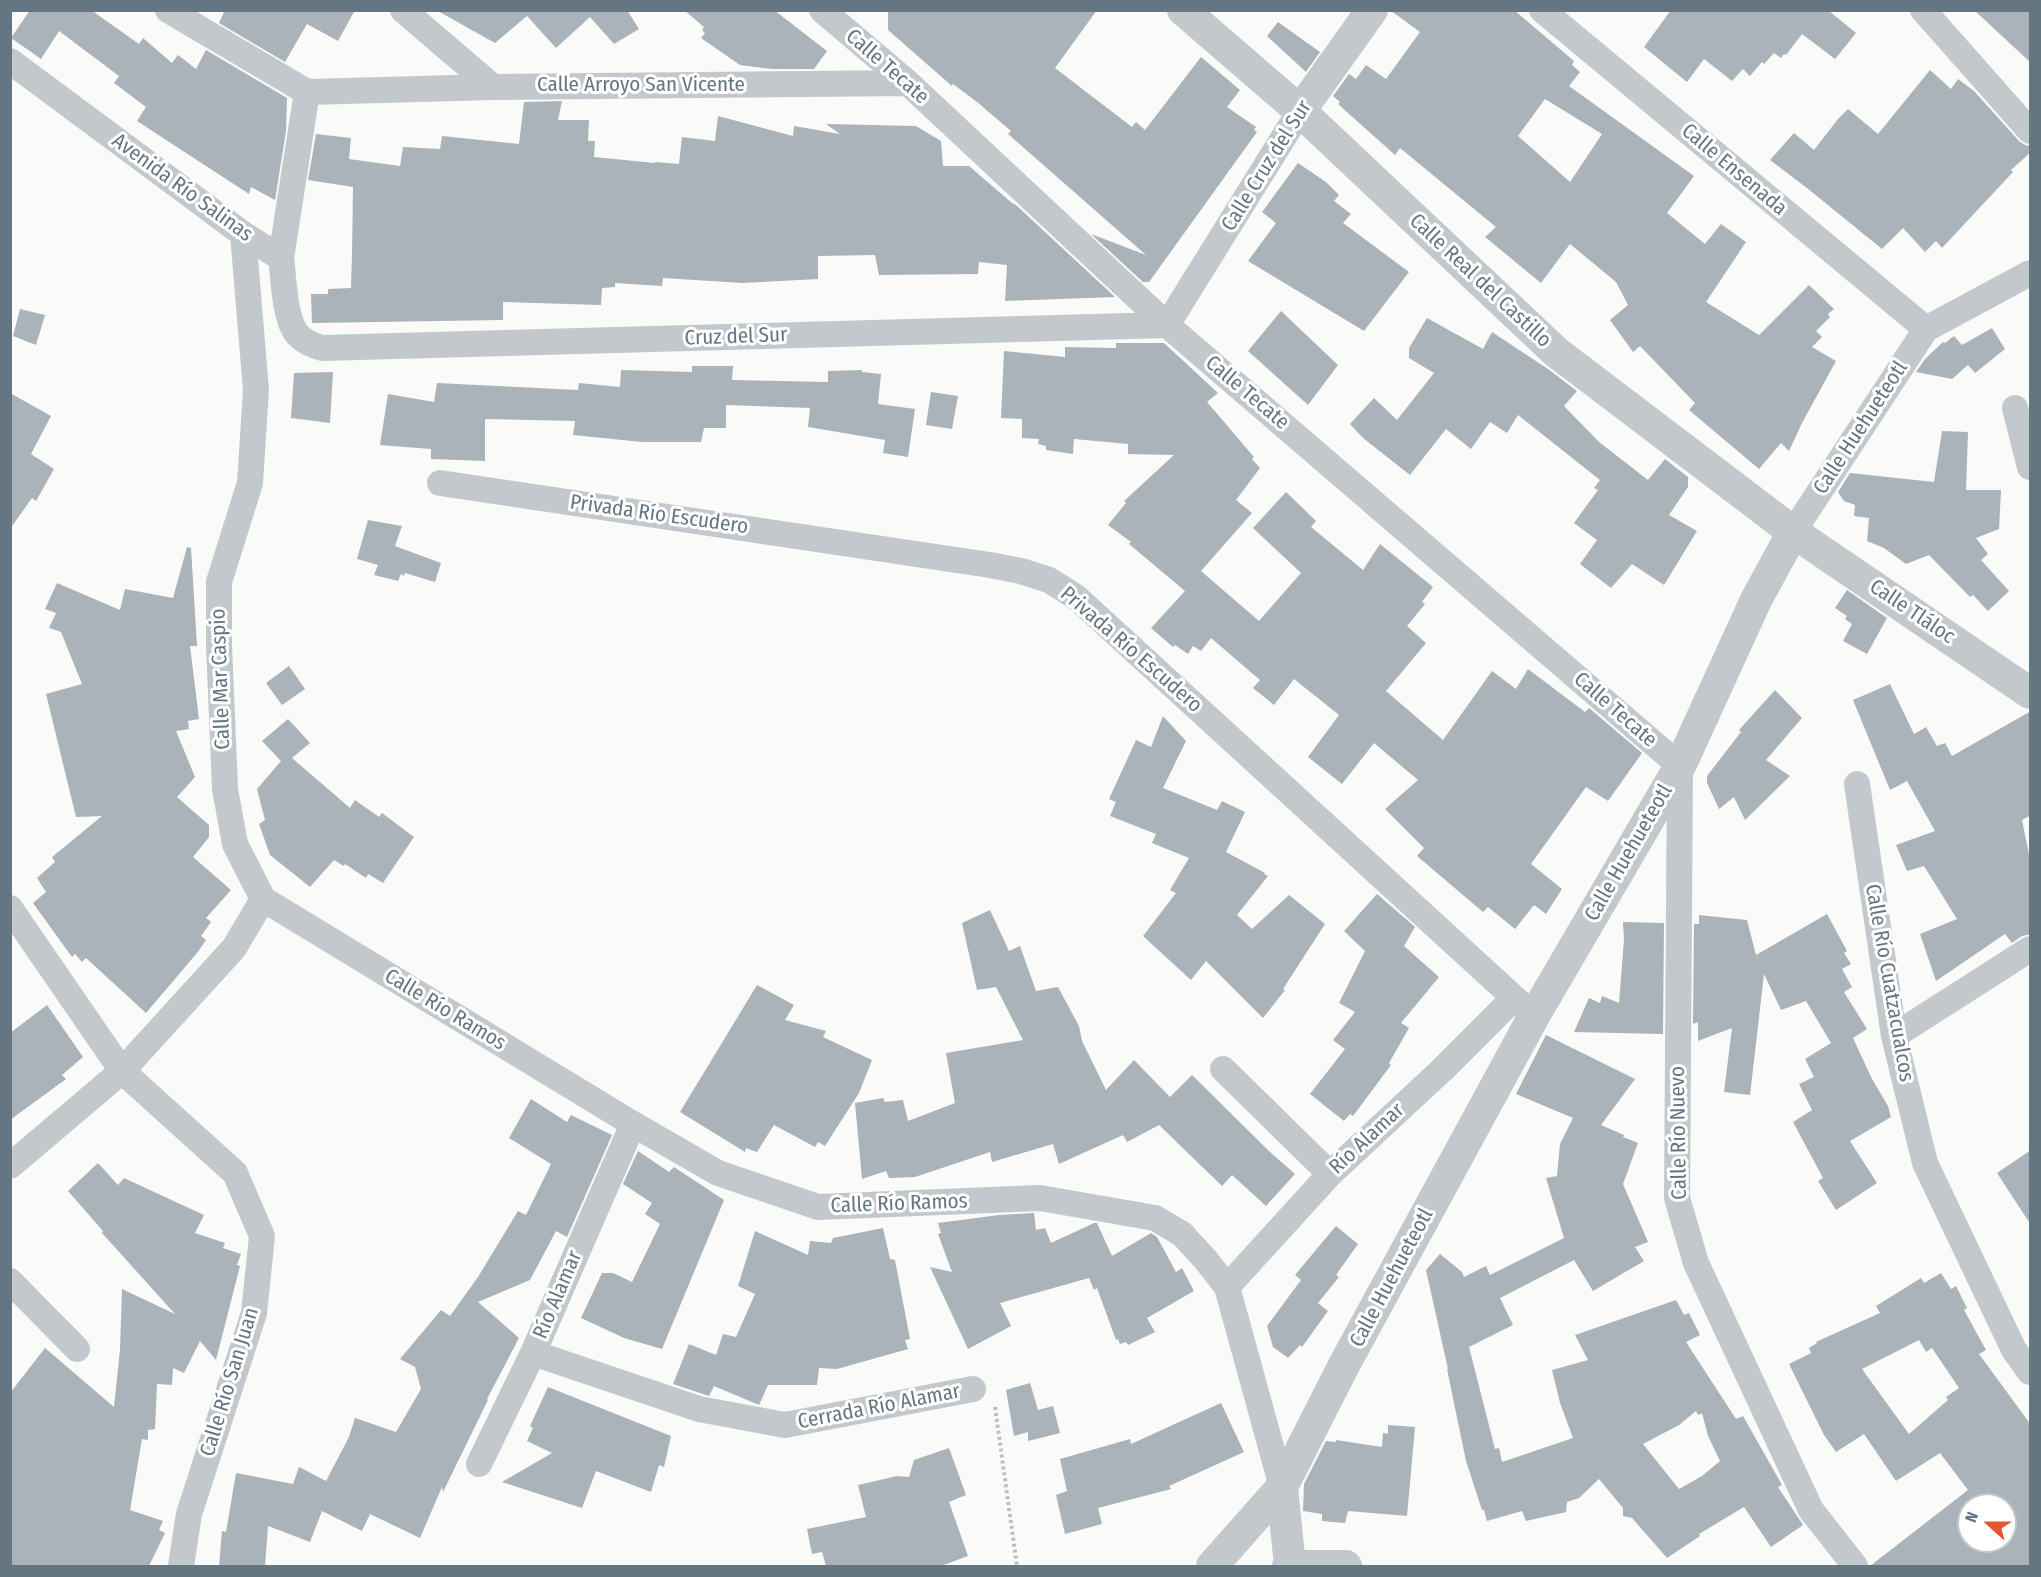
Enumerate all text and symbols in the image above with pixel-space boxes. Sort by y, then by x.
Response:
street label: Calle Tecate [840,24,934,110]
street label: Calle Arroyo San Vicente [537,72,745,98]
street label: Calle Cruz del Sur [1217,96,1317,236]
street label: Calle Ensenada [1676,119,1792,221]
street label: Avenida Río Salinas [107,129,257,247]
street label: Calle Real del Castillo [1404,209,1556,353]
street label: Cruz del Sur [684,323,788,351]
street label: Calle Tecate [1200,351,1294,435]
street label: Calle Huehueteotl [1809,357,1913,499]
street label: Privada Río Escudero [568,490,750,540]
street label: Calle Tláloc [1865,574,1959,650]
street label: Privada Río Escudero [1055,582,1207,718]
street label: Calle Mar Caspio [206,608,236,750]
street label: Calle Tecate [1568,667,1662,753]
street label: Calle Huehueteotl [1580,780,1678,926]
street label: Calle Río Cuatzacualcos [1859,882,1919,1084]
street label: Calle Río Ramos [380,964,510,1056]
street label: Calle Río Nuevo [1665,1066,1693,1200]
street label: Río Alamar [1324,1098,1410,1180]
street label: Calle Río Ramos [830,1189,968,1219]
street label: Calle Huehueteotl [1345,1204,1439,1352]
street label: Río Alamar [528,1247,588,1343]
street label: Calle Río San Juan [195,1305,265,1459]
street label: Cerrada Río Alamar [796,1379,962,1435]
north arrow [1957,1493,2017,1553]
text: N [1961,1509,1982,1525]

